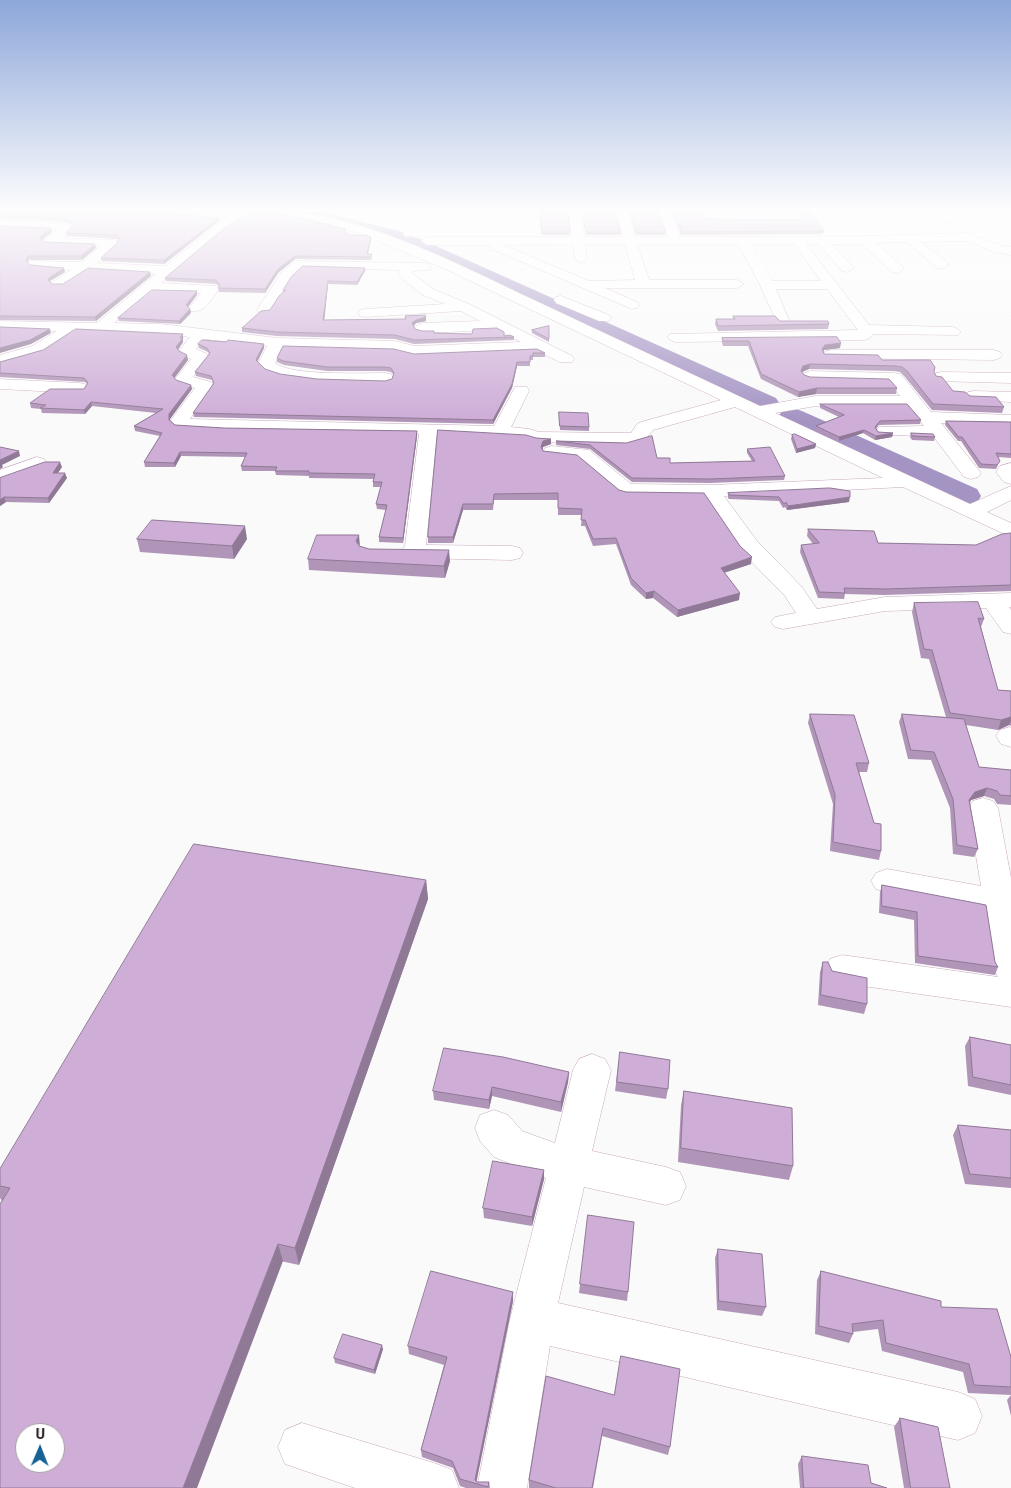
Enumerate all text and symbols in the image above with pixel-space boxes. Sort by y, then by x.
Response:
north arrow [15,1423,65,1473]
text: U [35,1426,45,1442]

